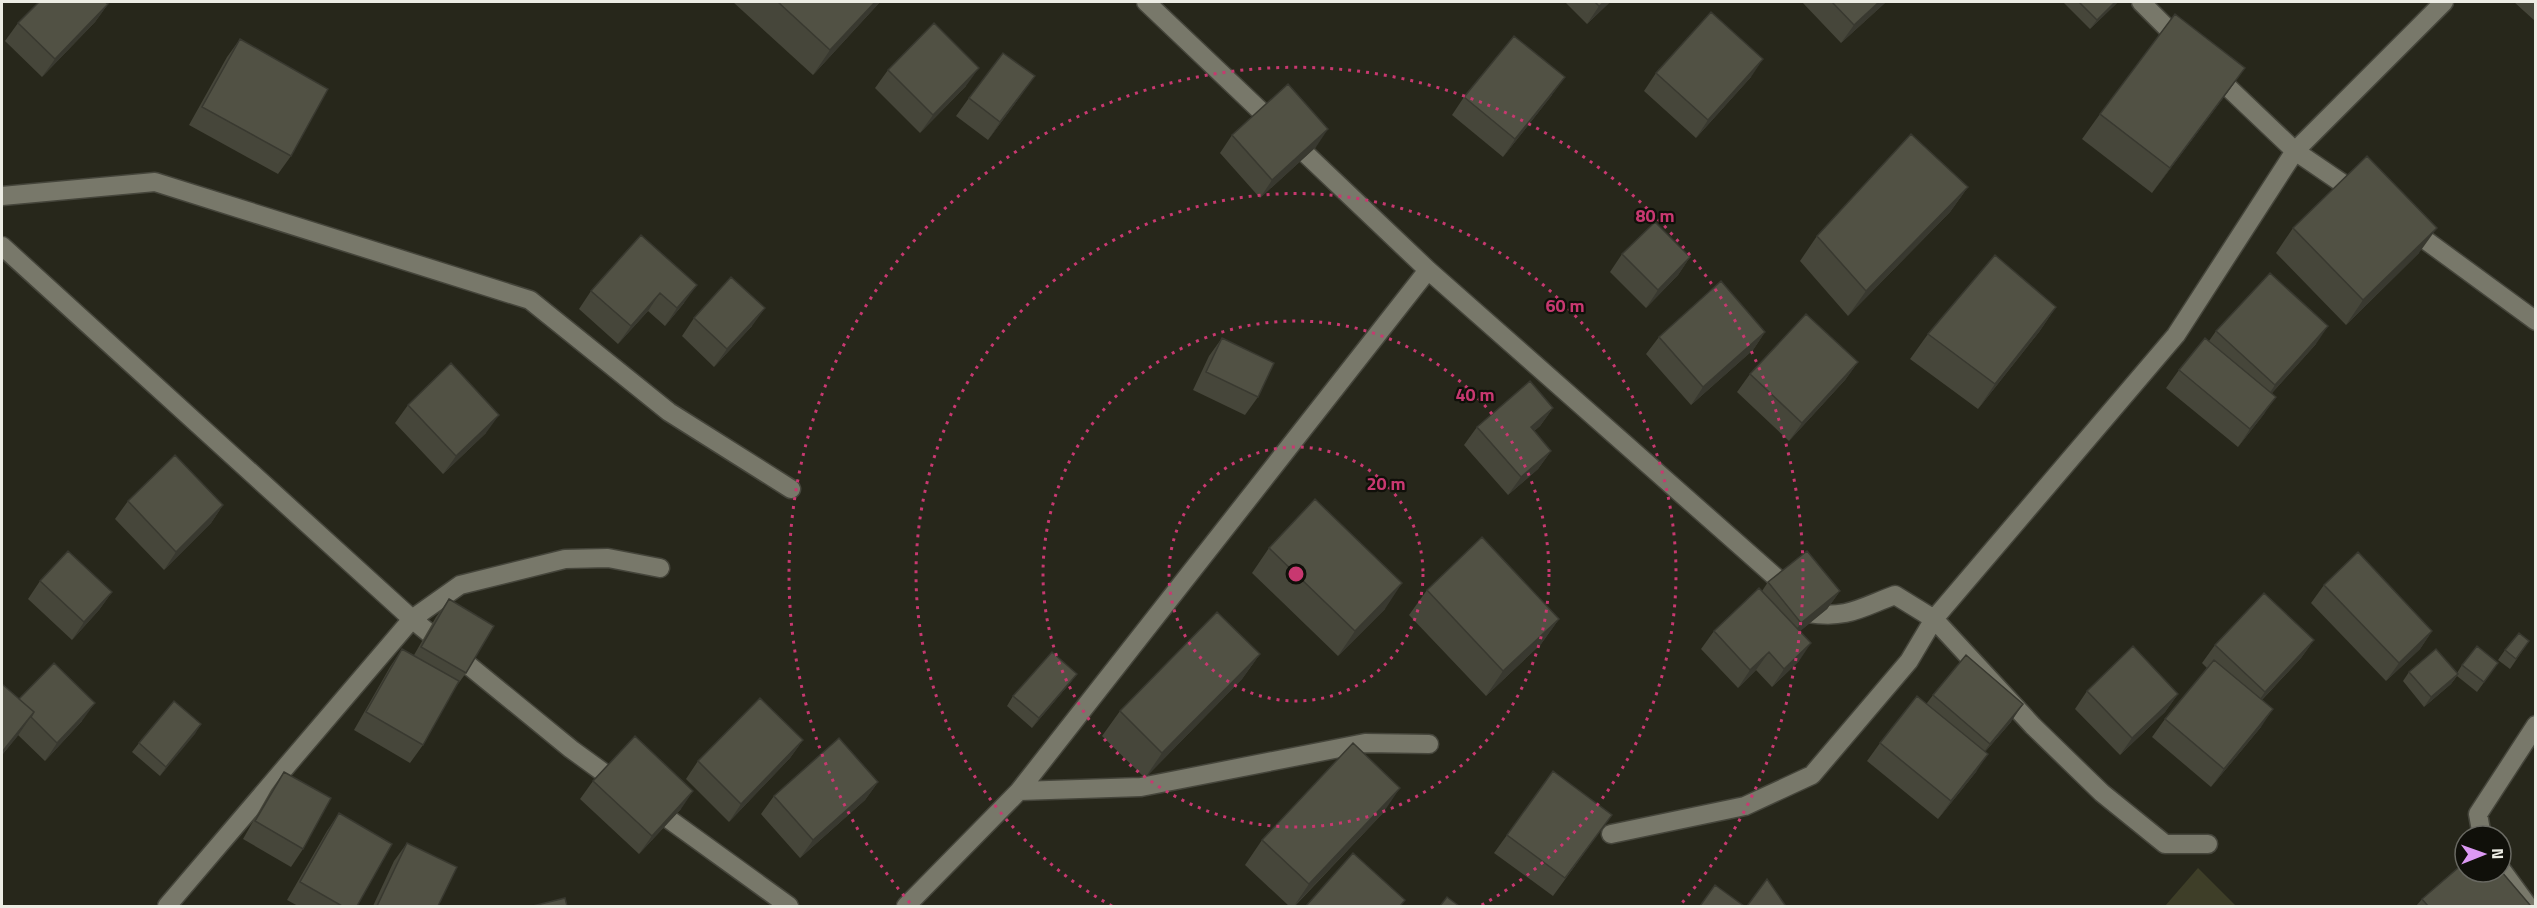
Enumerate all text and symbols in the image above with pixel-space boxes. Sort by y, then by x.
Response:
text: 80 m [1635,202,1675,229]
text: 60 m [1545,292,1585,319]
text: 40 m [1455,381,1495,408]
text: 20 m [1366,470,1406,497]
centre of rings [1286,564,1306,584]
north arrow [2453,824,2513,884]
text: N [2486,848,2510,859]

